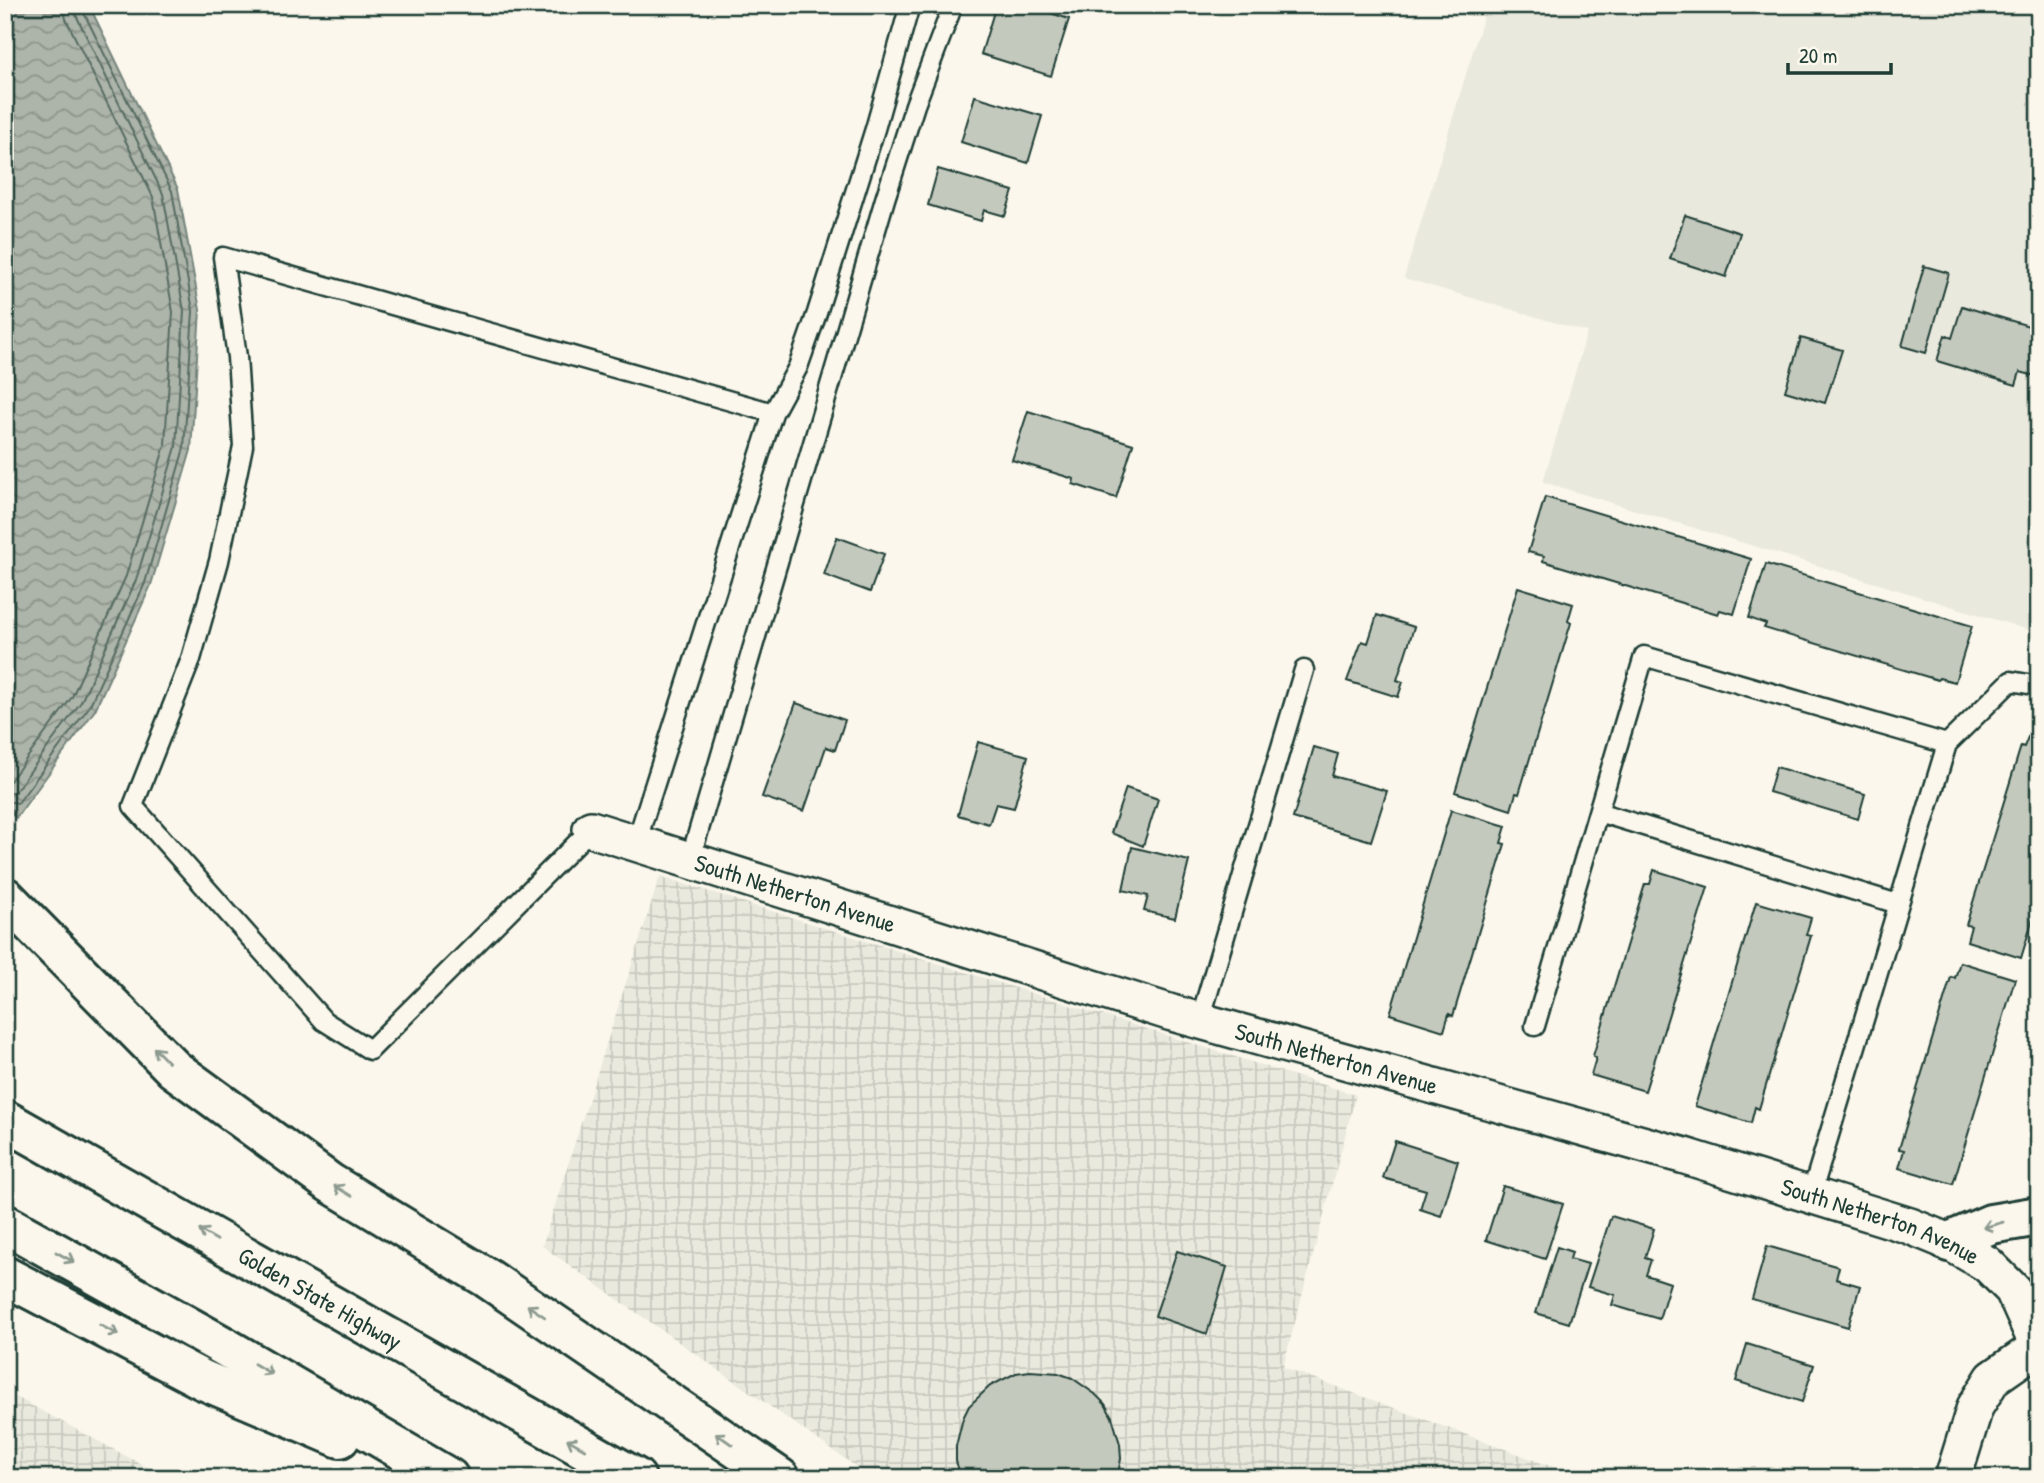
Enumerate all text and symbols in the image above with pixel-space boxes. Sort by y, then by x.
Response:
scale bar [1788,32,1892,76]
text: 20 m [1799,41,1837,70]
street label: South Netherton Avenue [691,846,900,940]
street label: South Netherton Avenue [1232,1014,1442,1101]
one-way arrow [153,1047,170,1064]
street label: South Netherton Avenue [1777,1170,1986,1272]
one-way arrow [334,1183,354,1197]
one-way arrow [1982,1220,2004,1233]
one-way arrow [198,1228,219,1241]
street label: Golden State Highway [233,1239,408,1357]
one-way arrow [54,1250,74,1264]
one-way arrow [527,1304,546,1318]
one-way arrow [99,1323,119,1337]
one-way arrow [252,1363,272,1377]
one-way arrow [715,1432,734,1446]
one-way arrow [567,1437,587,1451]

